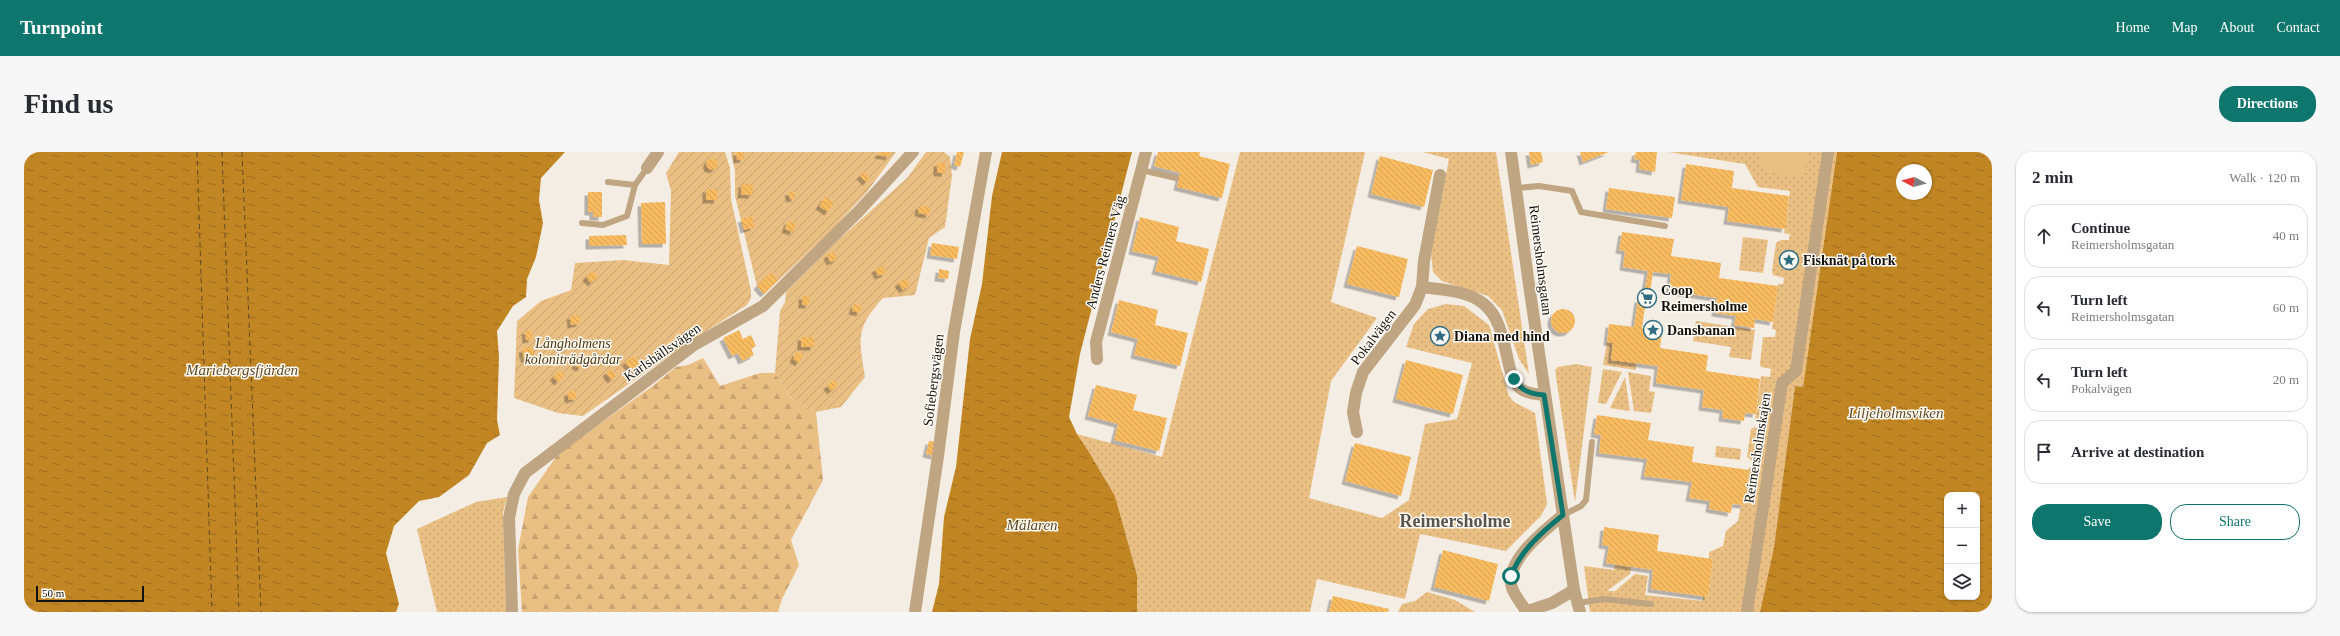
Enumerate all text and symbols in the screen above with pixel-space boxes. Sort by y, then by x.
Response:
text: Turnpoint [20,17,103,38]
text: Home [2116,20,2150,35]
text: Map [2172,20,2197,35]
text: About [2219,20,2254,35]
text: Contact [2276,20,2320,35]
button: Directions [2219,86,2316,122]
text: Find us [24,88,114,119]
north arrow [1896,164,1932,200]
text: 2 min [2032,168,2073,187]
text: Walk · 120 m [2229,170,2300,185]
street label: Anders Reimers Väg [1083,194,1128,311]
street label: Reimersholmsgatan [1526,204,1555,316]
text: Continue [2071,220,2130,236]
icon: ahead [2033,225,2055,247]
text: 40 m [2273,228,2299,243]
text: Reimersholmsgatan [2071,237,2174,252]
place icon: Fisknät på tork [1778,249,1800,271]
place label: Fisknät på tork [1803,253,1896,268]
place label: Coop Reimersholme [1661,283,1747,314]
supermarket icon: Coop Reimersholme [1636,287,1658,309]
text: Turn left [2071,292,2128,308]
icon: left [2033,297,2055,319]
text: 60 m [2273,300,2299,315]
street label: Pokalvägen [1348,307,1399,368]
text: Reimersholmsgatan [2071,309,2174,324]
place icon: Dansbanan [1642,319,1664,341]
street label: Karlshällsvägen [621,320,704,384]
place label: Dansbanan [1667,323,1735,338]
place icon: Diana med hind [1429,325,1451,347]
place label: Diana med hind [1454,329,1550,344]
street label: Sofiebergsvägen [920,333,947,427]
park label: Långholmens koloniträdgårdar [525,336,622,367]
water label: Mariebergsfjärden [185,362,298,378]
text: Turn left [2071,364,2128,380]
icon: left [2033,369,2055,391]
route end [1505,370,1523,388]
text: 20 m [2273,372,2299,387]
text: Pokalvägen [2071,381,2132,396]
street label: Reimersholmskajen [1741,392,1774,504]
water label: Liljeholmsviken [1848,405,1943,421]
icon: arrive [2033,441,2055,463]
text: Arrive at destination [2071,444,2204,460]
map controls [1944,492,1980,600]
button: + [1944,492,1980,528]
button: Save [2032,504,2162,540]
button: Share [2170,504,2300,540]
district label: Reimersholme [1400,511,1510,531]
water label: Mälaren [1005,517,1058,533]
button: − [1944,528,1980,564]
button: layers [1944,564,1980,600]
route start [1502,567,1520,585]
scale bar [36,584,144,603]
text: 50 m [42,587,64,599]

